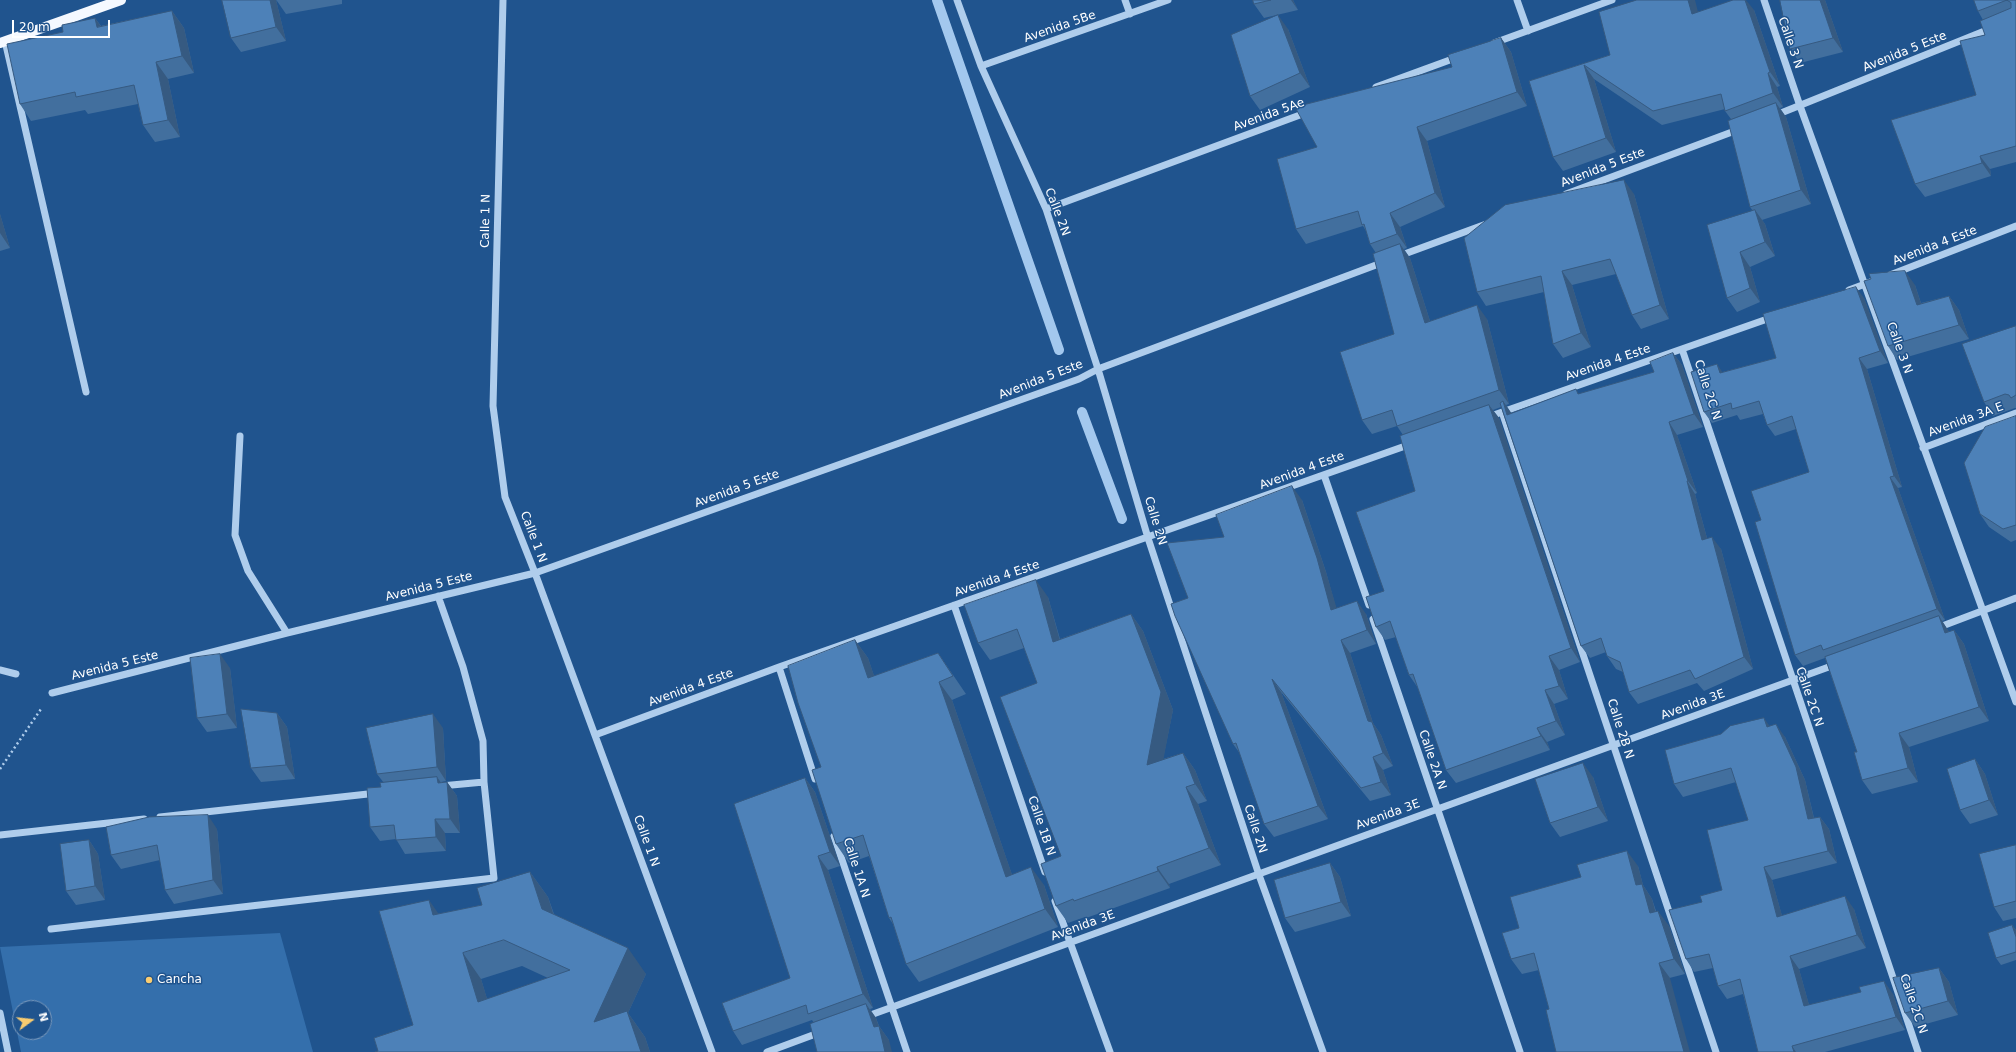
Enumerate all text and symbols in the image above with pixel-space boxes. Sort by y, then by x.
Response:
street label: Avenida 5Be [1022,8,1098,46]
scale bar [14,12,112,38]
street label: Calle 3 N [1774,15,1806,71]
text: 20 m [19,20,50,34]
street label: Avenida 5 Este [1861,29,1949,75]
street label: Avenida 5Ae [1231,95,1307,135]
street label: Avenida 5 Este [1559,145,1647,191]
street label: Calle 2N [1041,186,1073,238]
street label: Calle 1 N [478,194,494,248]
street label: Avenida 4 Este [1891,223,1979,269]
street label: Calle 3 N [1883,320,1915,376]
street label: Avenida 4 Este [1564,342,1652,384]
street label: Avenida 5 Este [997,357,1085,403]
street label: Calle 2C N [1691,358,1723,422]
street label: Avenida 3A E [1926,400,2006,440]
street label: Avenida 4 Este [1258,449,1346,493]
street label: Avenida 5 Este [693,467,781,511]
street label: Calle 2N [1141,495,1169,547]
street label: Calle 1 N [517,509,549,565]
street label: Avenida 4 Este [953,558,1041,600]
street label: Avenida 5 Este [384,569,474,605]
street label: Avenida 5 Este [70,648,160,684]
street label: Calle 2C N [1792,665,1826,729]
street label: Avenida 4 Este [647,666,735,710]
street label: Avenida 3E [1659,687,1727,723]
street label: Calle 2B N [1604,697,1636,761]
street label: Calle 2A N [1415,728,1449,792]
street label: Calle 1B N [1024,794,1058,858]
street label: Avenida 3E [1354,797,1422,833]
street label: Calle 2N [1240,803,1270,855]
street label: Calle 1 N [630,813,662,869]
street label: Calle 1A N [840,836,872,900]
street label: Avenida 3E [1049,908,1117,944]
street label: Calle 2C N [1896,972,1930,1036]
place label: Cancha [157,973,202,987]
marker: Cancha [144,975,154,985]
north arrow [12,1000,52,1040]
text: N [36,1011,51,1023]

